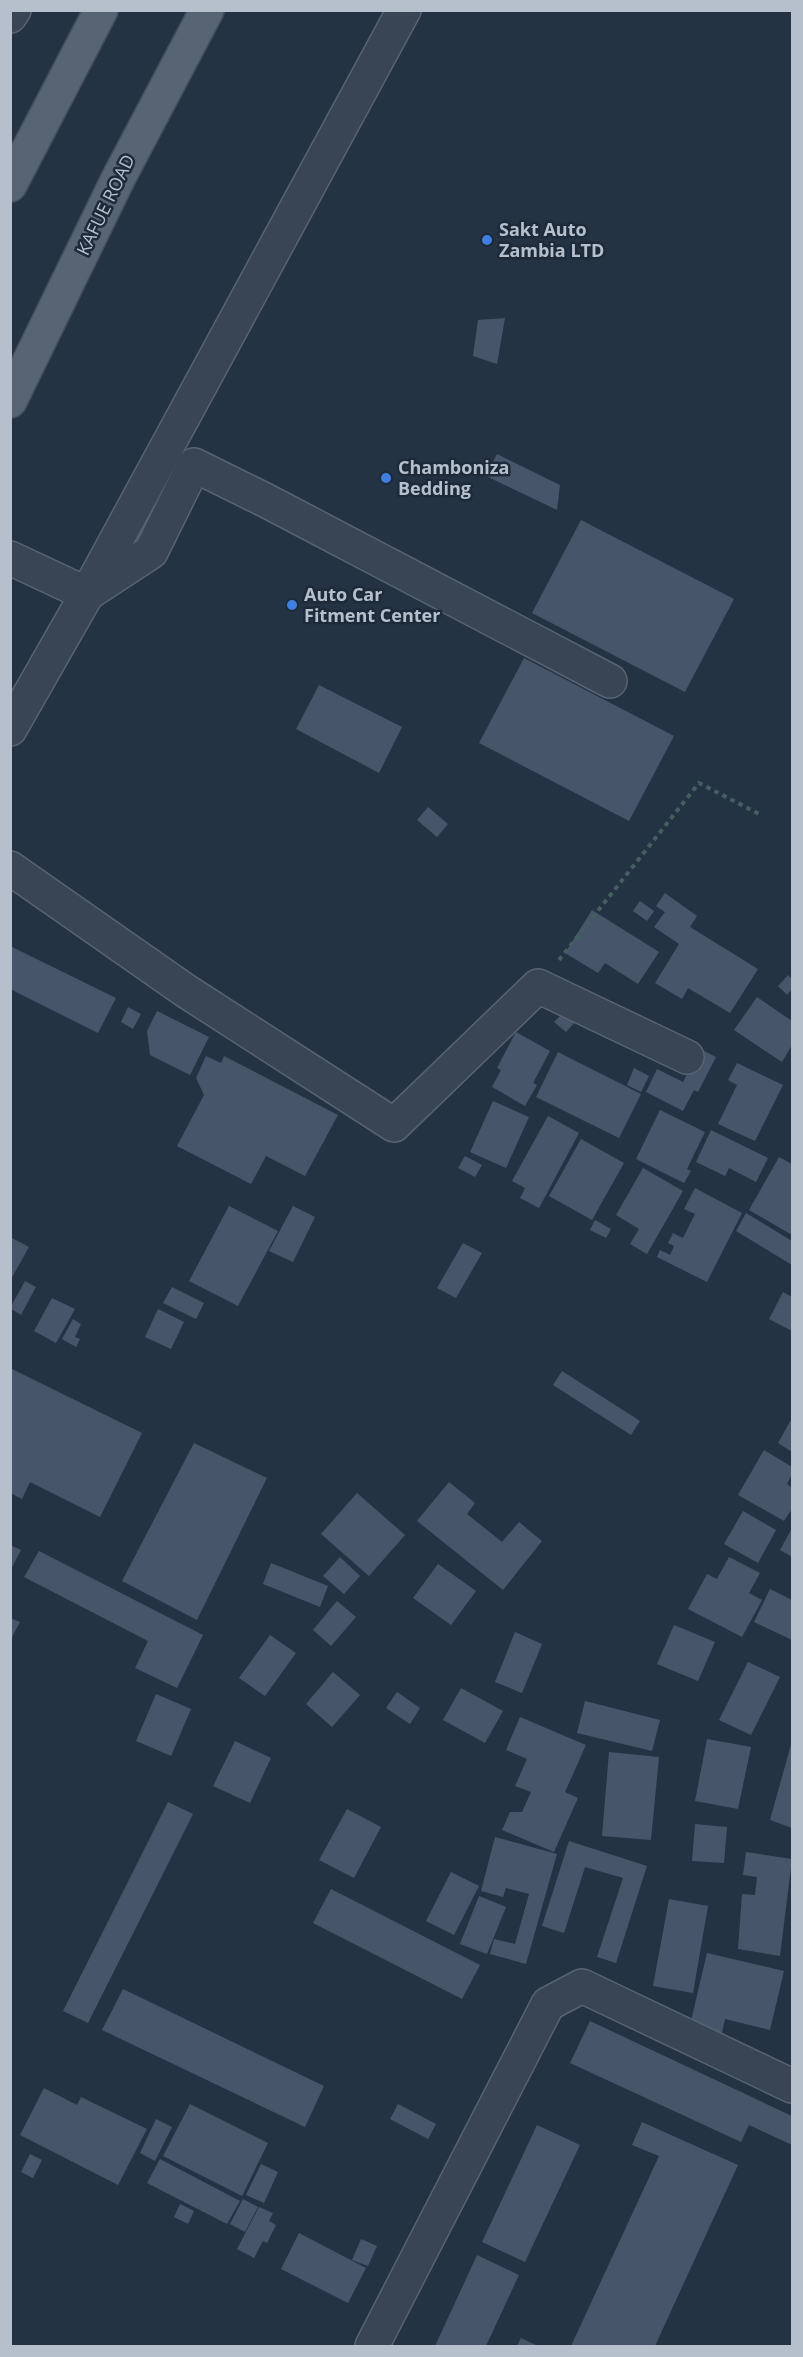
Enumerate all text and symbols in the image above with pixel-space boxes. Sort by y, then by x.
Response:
street label: KAFUE ROAD [70,150,140,259]
place label: Sakt Auto Zambia LTD [499,217,604,262]
marker: Sakt Auto Zambia LTD [480,233,494,247]
place label: Chamboniza Bedding [398,455,509,500]
marker: Chamboniza Bedding [379,471,393,485]
place label: Auto Car Fitment Center [304,582,440,627]
marker: Auto Car Fitment Center [285,598,299,612]

